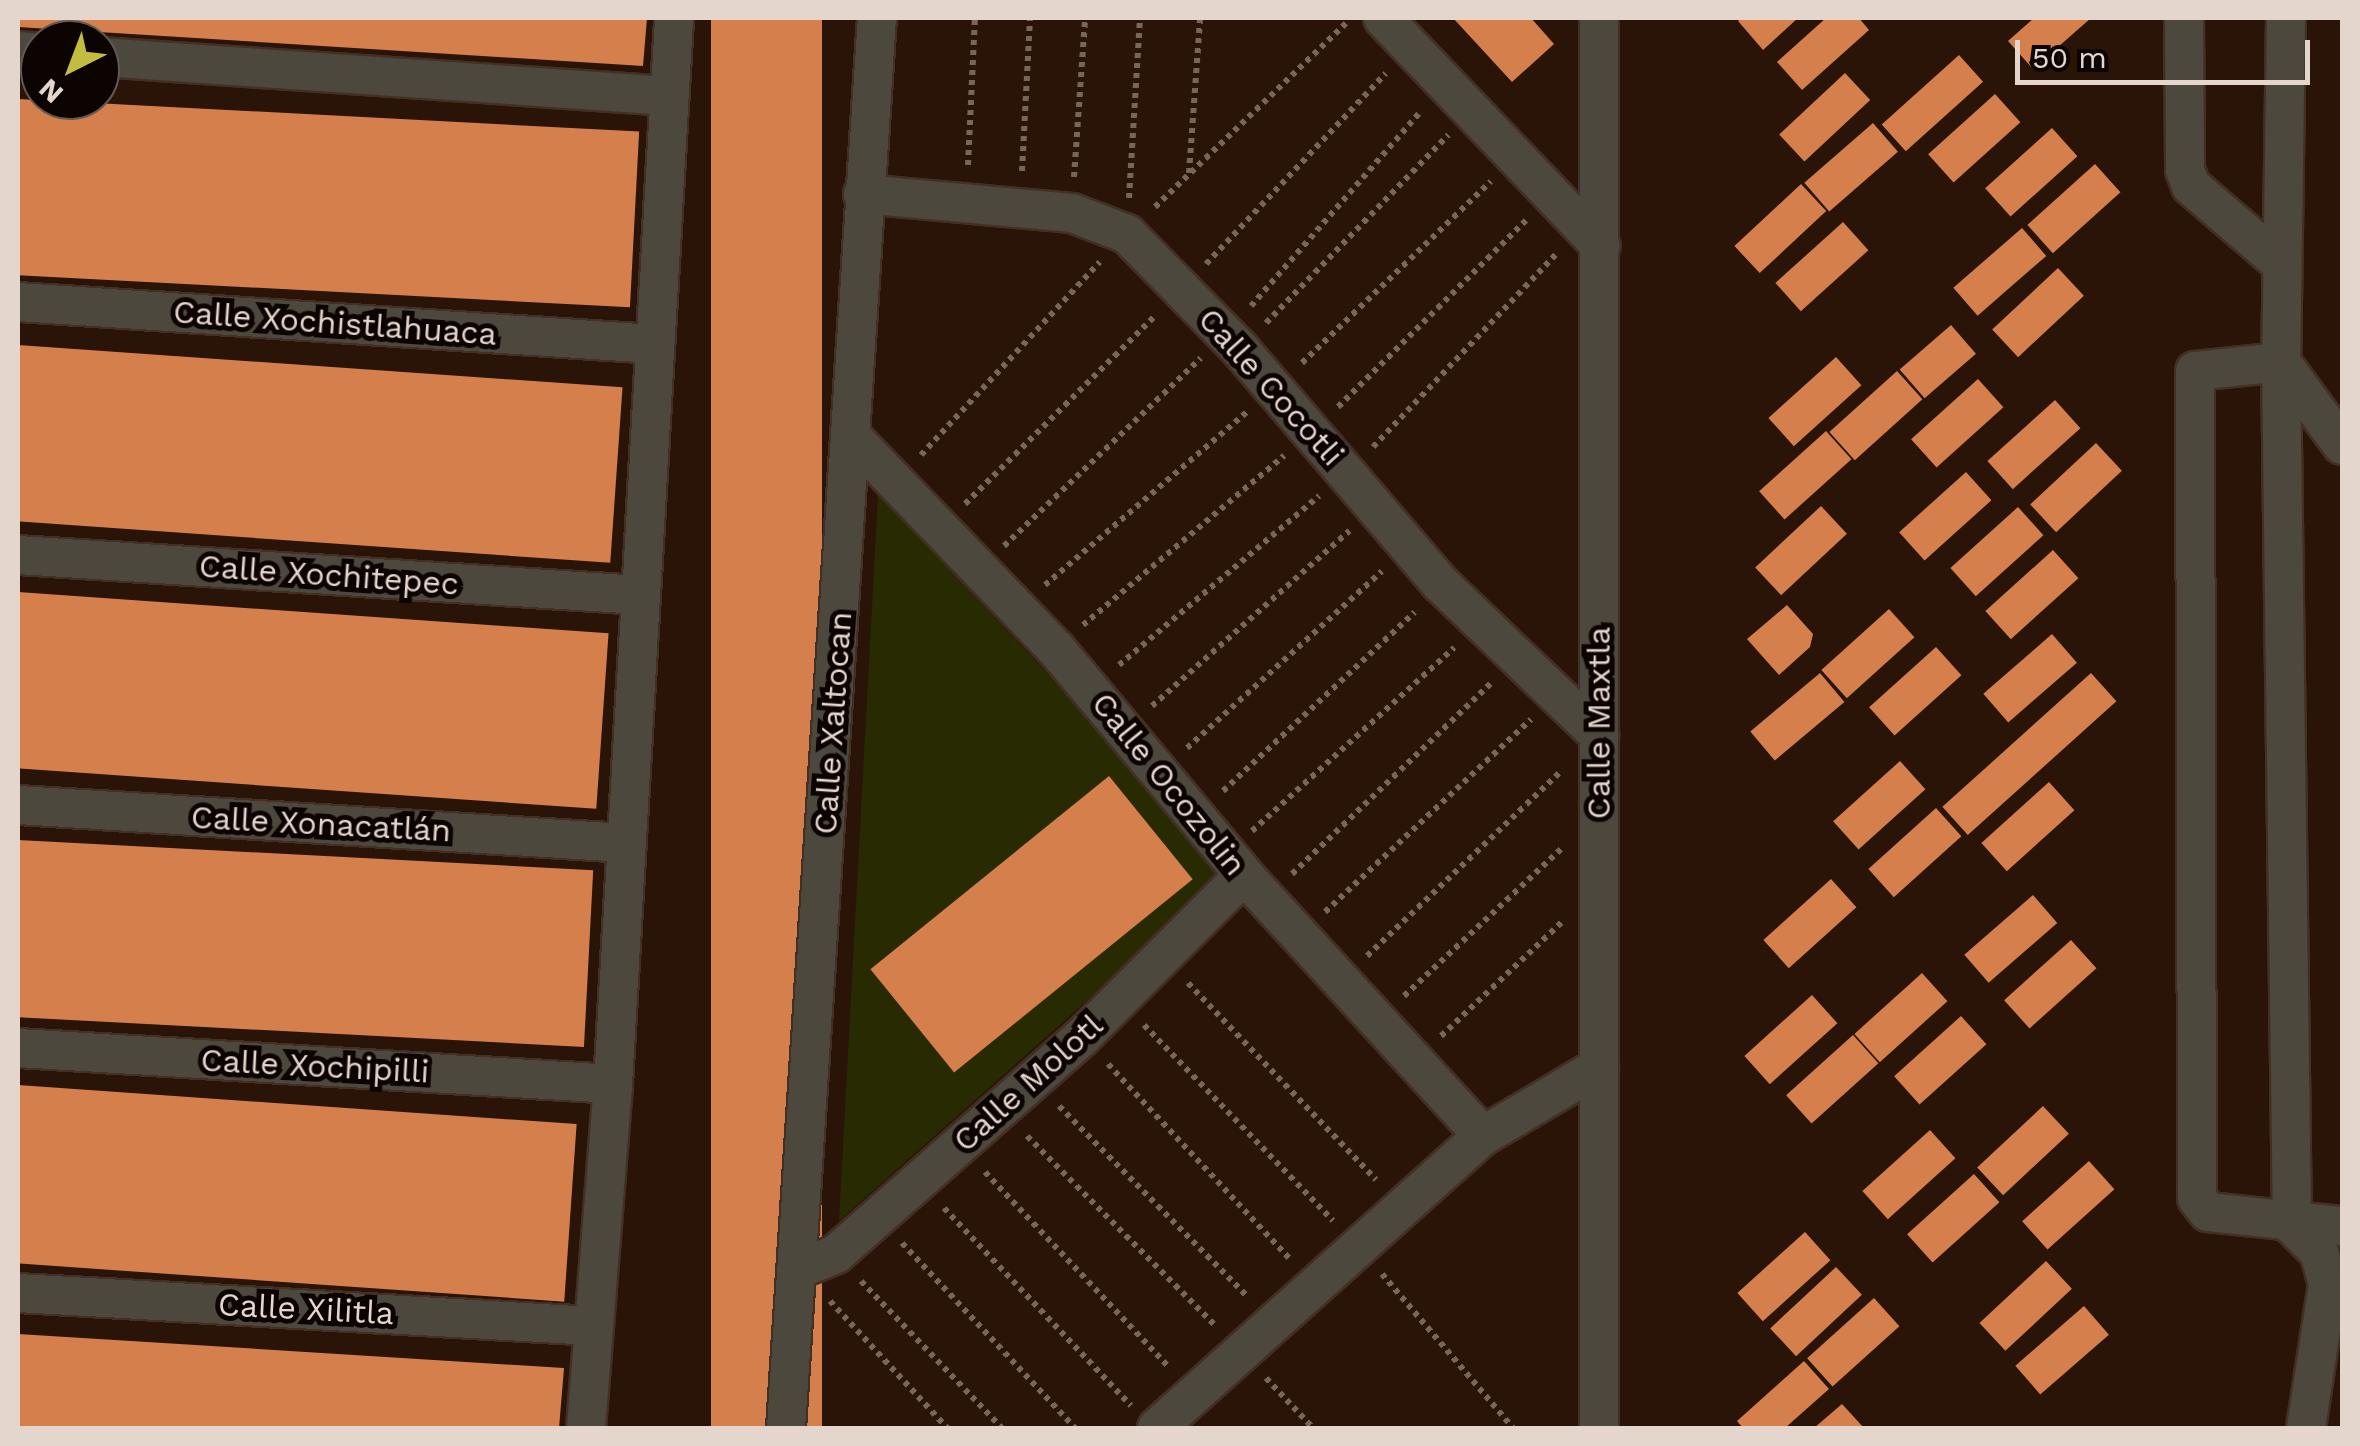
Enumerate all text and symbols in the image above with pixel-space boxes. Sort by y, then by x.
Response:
north arrow [20,20,120,120]
scale bar [2020,20,2315,82]
text: 50 m [2032,40,2107,75]
text: N [32,72,70,110]
street label: Calle Xochistlahuaca [172,293,498,353]
street label: Calle Cocotli [1190,300,1352,474]
street label: Calle Xochitepec [198,547,460,603]
street label: Calle Xaltocan [806,610,860,836]
street label: Calle Maxtla [1580,627,1618,819]
street label: Calle Ocozolin [1084,685,1254,883]
street label: Calle Xonacatlán [190,798,452,850]
street label: Calle Molotl [946,1006,1110,1160]
street label: Calle Xochipilli [200,1041,430,1091]
street label: Calle Xilitla [217,1285,395,1333]

